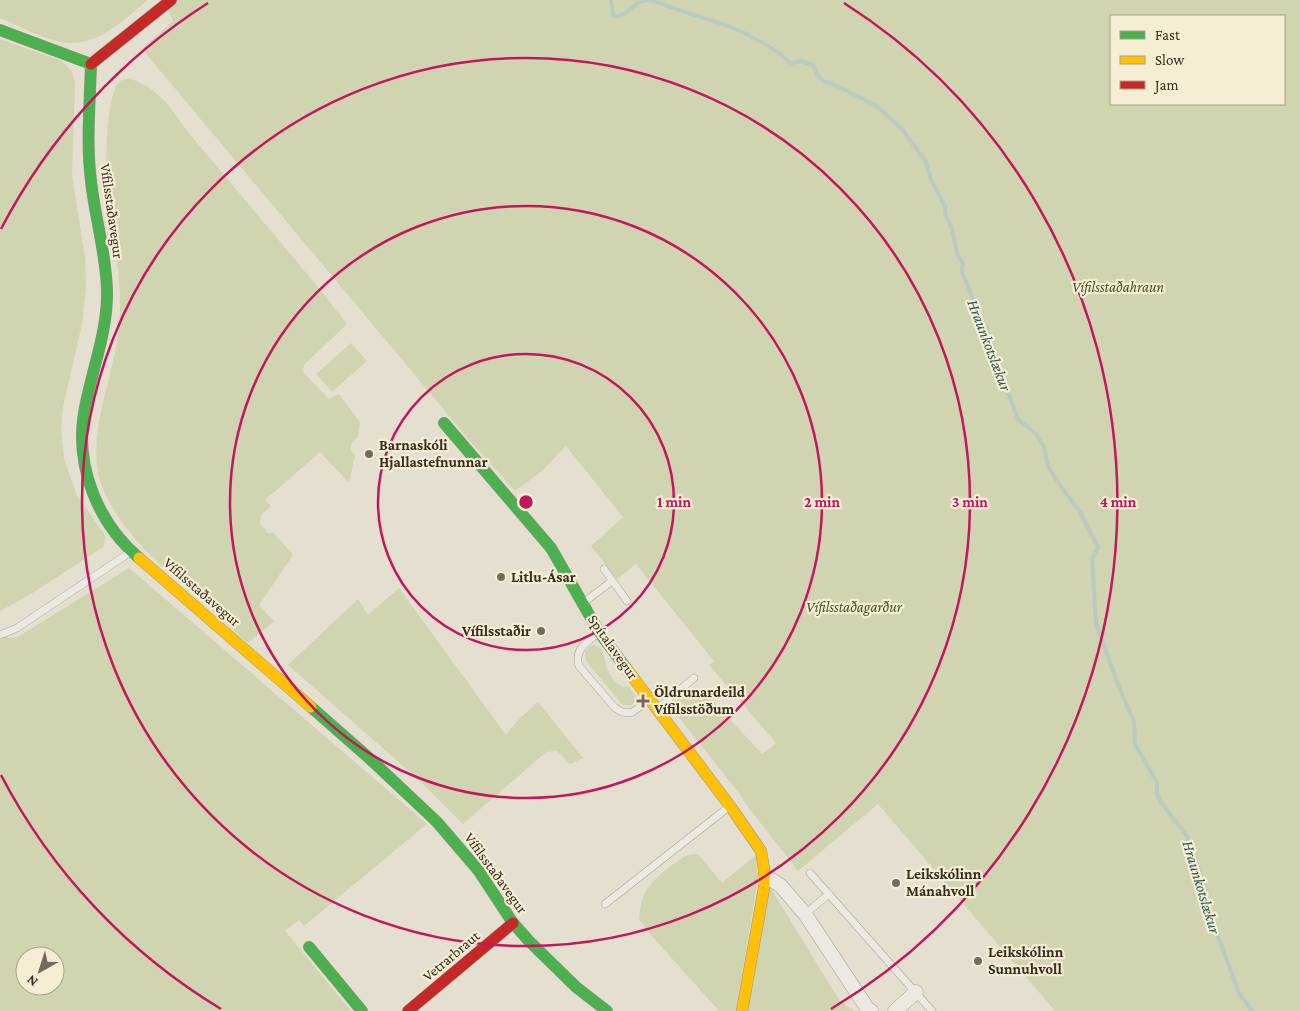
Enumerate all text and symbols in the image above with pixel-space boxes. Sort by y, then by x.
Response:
legend [1110,15,1285,105]
text: Fast [1155,27,1181,43]
text: Slow [1155,52,1185,68]
text: Jam [1153,77,1178,94]
street label: Vífilsstaðavegur [96,162,127,260]
park label: Vífilsstaðahraun [1072,279,1164,296]
water label: Hraunkotslækur [964,297,1015,394]
place label: Barnaskóli Hjallastefnunnar [379,437,488,471]
marker: Barnaskóli Hjallastefnunnar [363,448,375,460]
centre of rings [517,493,535,511]
text: 1 min [657,494,691,510]
text: 2 min [804,494,840,510]
text: 3 min [952,494,988,510]
text: 4 min [1100,494,1137,510]
street label: Vífilsstaðavegur [160,554,244,631]
place label: Litlu-Ásar [511,569,576,585]
marker: Litlu-Ásar [495,571,507,583]
park label: Vífilsstaðagarður [806,599,903,616]
street label: Spítalavegur [584,612,642,684]
place label: Vífilsstaðir [461,623,531,639]
marker: Vífilsstaðir [535,625,547,637]
place label: Öldrunardeild Vífilsstöðum [653,684,746,717]
marker: Öldrunardeild Vífilsstöðum [636,694,650,708]
street label: Vífilsstaðavegur [461,829,531,918]
water label: Hraunkotslækur [1179,838,1224,936]
place label: Leikskólinn Mánahvoll [906,866,982,899]
marker: Leikskólinn Mánahvoll [890,877,902,889]
street label: Vetrarbraut [419,927,483,984]
place label: Leikskólinn Sunnuhvoll [988,944,1064,977]
north arrow [15,946,65,996]
marker: Leikskólinn Sunnuhvoll [972,955,984,967]
text: N [23,972,41,990]

